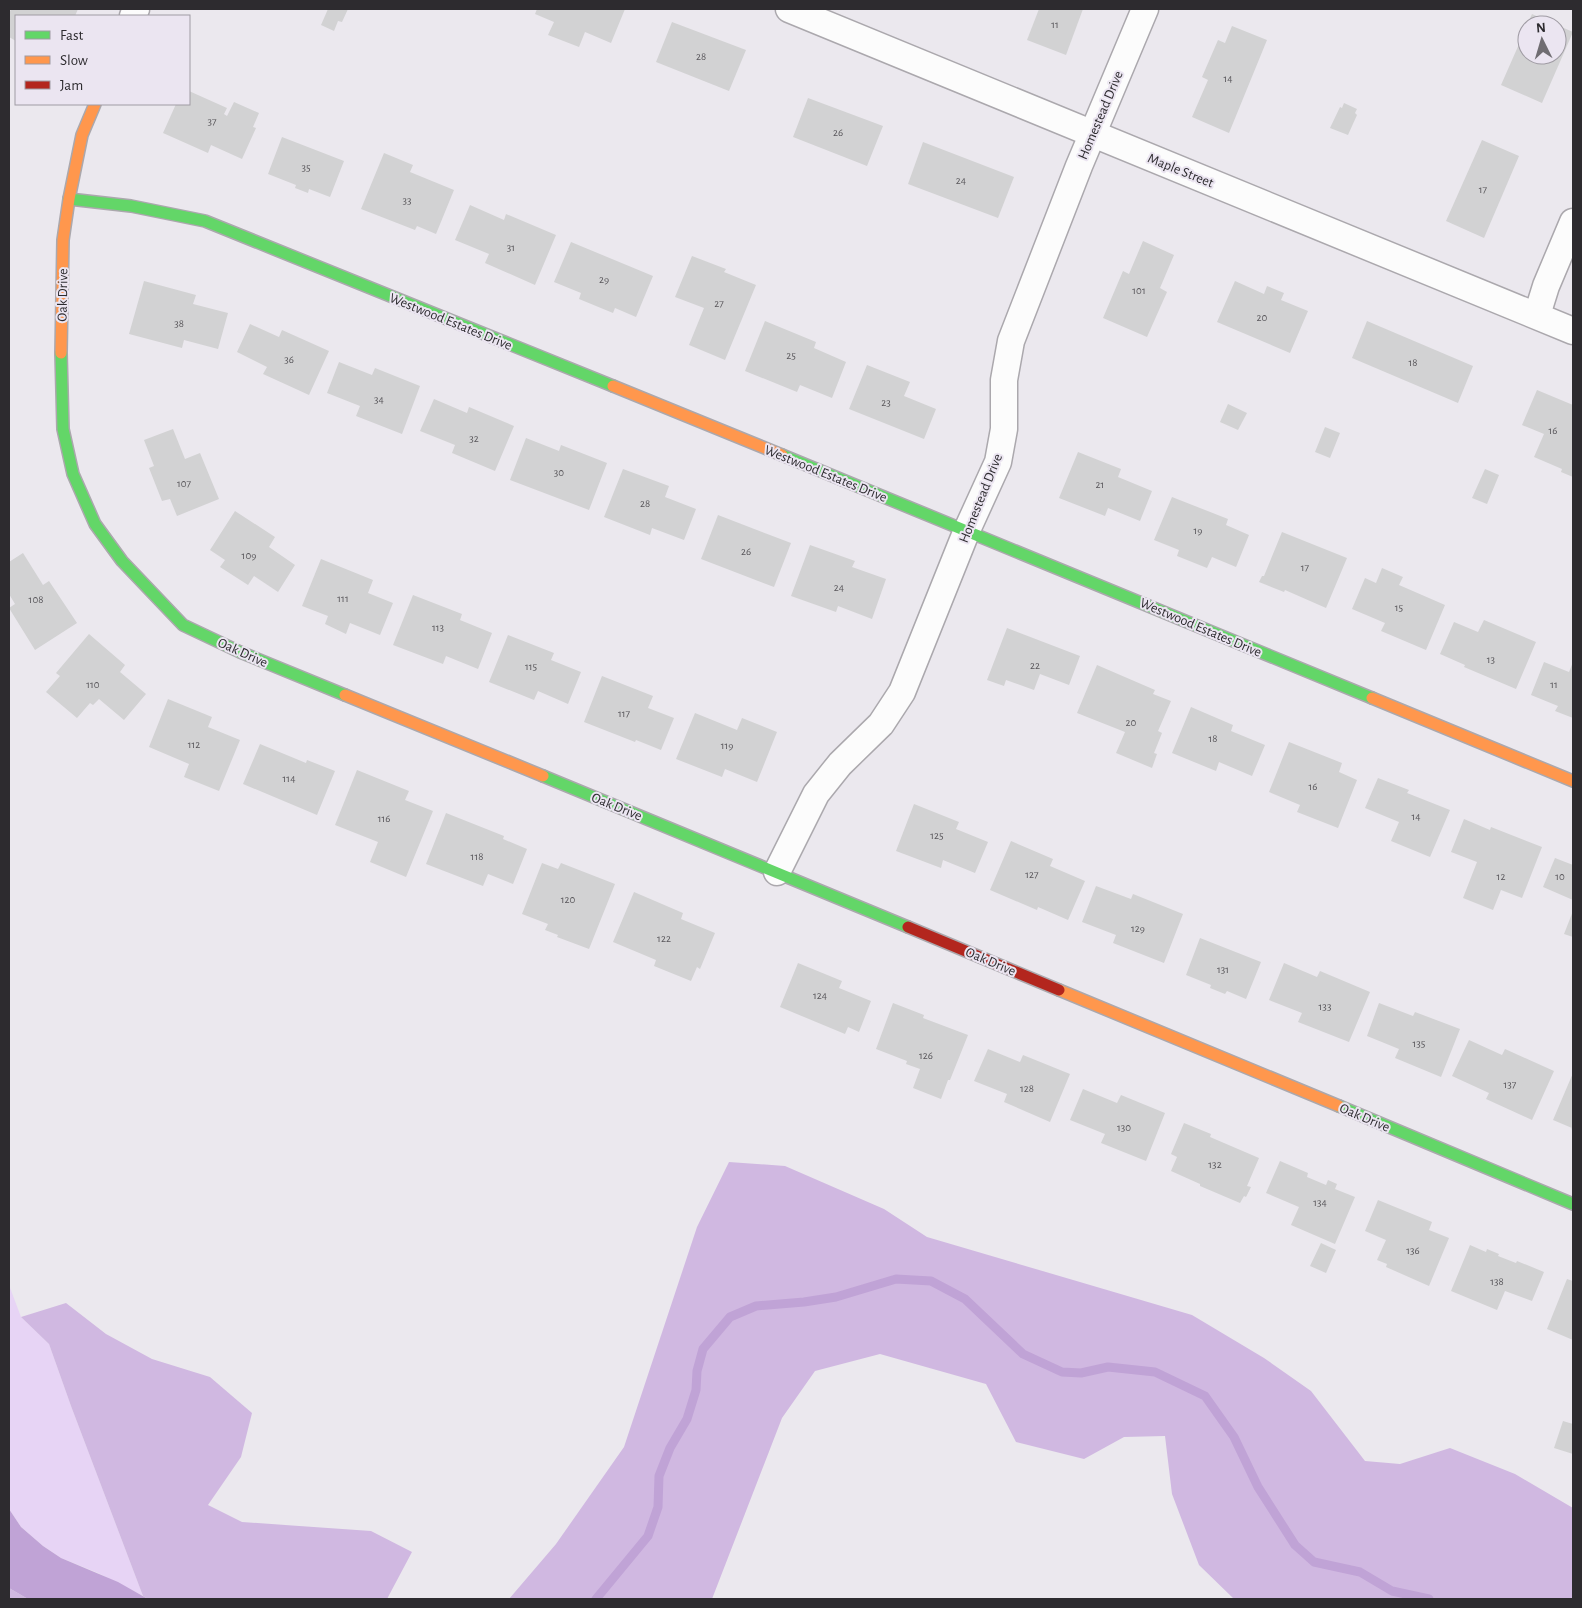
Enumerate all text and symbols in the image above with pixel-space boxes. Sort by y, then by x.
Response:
legend [15,15,190,105]
north arrow [1517,15,1567,65]
house number: 11 [1051,19,1059,30]
text: N [1535,21,1546,35]
text: Fast [60,28,84,43]
house number: 28 [696,51,706,62]
text: Slow [60,53,88,68]
street label: Homestead Drive [1076,69,1126,162]
house number: 14 [1223,73,1233,84]
text: Jam [60,78,83,93]
house number: 37 [207,116,217,127]
house number: 26 [833,127,843,138]
street label: Maple Street [1146,151,1216,191]
house number: 35 [301,162,311,173]
house number: 24 [956,175,966,186]
house number: 17 [1479,184,1488,195]
house number: 33 [402,195,412,206]
house number: 31 [507,242,515,253]
street label: Oak Drive [56,268,70,322]
house number: 29 [599,274,609,285]
house number: 101 [1132,285,1146,296]
street label: Westwood Estates Drive [387,291,514,353]
house number: 27 [714,298,724,309]
house number: 20 [1257,312,1268,323]
house number: 38 [174,318,184,329]
house number: 25 [786,350,796,361]
house number: 36 [284,354,294,365]
house number: 18 [1409,357,1418,368]
house number: 34 [374,394,384,405]
house number: 23 [881,397,891,408]
house number: 16 [1549,425,1557,436]
house number: 32 [469,433,479,444]
street label: Westwood Estates Drive [762,443,889,505]
street label: Homestead Drive [957,452,1005,545]
house number: 30 [554,467,564,478]
house number: 107 [177,478,191,489]
house number: 21 [1096,479,1104,490]
house number: 28 [640,498,650,509]
house number: 19 [1194,525,1202,536]
house number: 26 [741,546,751,557]
house number: 109 [242,550,256,561]
house number: 17 [1301,562,1310,573]
house number: 24 [834,582,844,593]
house number: 111 [337,593,349,604]
house number: 108 [29,594,43,605]
street label: Westwood Estates Drive [1138,596,1264,660]
house number: 15 [1395,602,1404,613]
house number: 113 [432,622,445,633]
street label: Oak Drive [215,636,270,670]
house number: 13 [1487,654,1496,665]
house number: 22 [1030,660,1040,671]
house number: 115 [525,661,537,672]
house number: 110 [86,679,100,690]
house number: 11 [1550,679,1558,690]
house number: 117 [618,708,630,719]
house number: 20 [1126,717,1137,728]
house number: 18 [1209,733,1218,744]
house number: 112 [188,739,200,750]
house number: 119 [721,740,733,751]
house number: 114 [283,773,295,784]
house number: 16 [1309,781,1317,792]
street label: Oak Drive [589,790,644,823]
house number: 14 [1411,811,1421,822]
house number: 116 [378,813,390,824]
house number: 125 [930,830,944,841]
house number: 118 [471,851,483,862]
house number: 127 [1025,869,1039,880]
house number: 12 [1497,871,1505,882]
house number: 10 [1555,871,1565,882]
house number: 120 [561,894,575,905]
house number: 129 [1131,923,1145,934]
house number: 122 [657,933,671,944]
street label: Oak Drive [963,945,1018,979]
house number: 131 [1217,964,1229,975]
house number: 124 [813,990,827,1001]
house number: 133 [1319,1001,1332,1012]
house number: 135 [1413,1038,1426,1049]
house number: 126 [919,1050,933,1061]
house number: 137 [1504,1079,1517,1090]
house number: 128 [1020,1083,1034,1094]
street label: Oak Drive [1337,1101,1392,1135]
house number: 130 [1117,1122,1131,1133]
house number: 132 [1208,1159,1222,1170]
house number: 134 [1313,1197,1327,1208]
house number: 136 [1406,1245,1420,1256]
house number: 138 [1490,1276,1504,1287]

